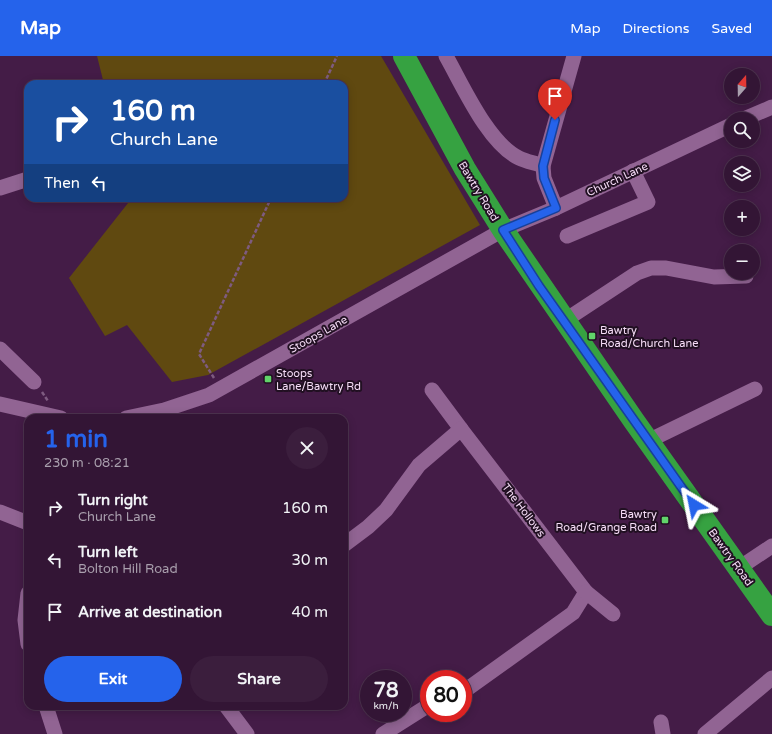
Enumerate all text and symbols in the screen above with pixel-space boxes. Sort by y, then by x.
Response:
text: Map [20,17,61,39]
text: Map [570,20,601,37]
text: Directions [623,20,690,37]
text: Saved [712,20,752,37]
north arrow [724,68,760,104]
map controls [724,68,760,280]
pin [538,79,572,120]
icon: arrive [544,85,566,107]
text: 160 m [110,94,196,128]
icon: right [44,96,96,148]
button: search [724,112,760,148]
text: Church Lane [110,128,218,150]
button: layers [724,156,760,192]
street label: Bawtry Road [456,159,502,224]
street label: Church Lane [585,160,650,199]
icon: left [88,172,110,194]
text: Then [44,174,80,192]
button: + [724,200,760,236]
button: − [724,244,760,280]
street label: Stoops Lane [287,313,350,356]
place label: Bawtry Road/Church Lane [600,324,698,350]
marker: Bawtry Road/Church Lane [587,331,597,341]
place label: Stoops Lane/Bawtry Rd [276,367,361,393]
marker: Stoops Lane/Bawtry Rd [263,374,273,384]
text: 1 min [44,425,108,454]
button: close [286,427,328,469]
text: 230 m · 08:21 [44,455,130,471]
street label: The Hollows [499,481,548,540]
position arrow [673,484,715,526]
text: Turn right [78,491,148,509]
icon: right [44,497,66,519]
text: 160 m [282,499,328,517]
place label: Bawtry Road/Grange Road [555,508,657,534]
text: Church Lane [78,509,156,525]
marker: Bawtry Road/Grange Road [660,515,670,525]
street label: Bawtry Road [706,526,756,588]
text: Turn left [78,543,138,561]
icon: left [44,549,66,571]
text: 30 m [291,551,328,569]
text: Bolton Hill Road [78,561,178,577]
icon: arrive [44,601,66,623]
text: Arrive at destination [78,603,222,621]
text: 40 m [291,603,328,621]
button: Exit [44,656,182,702]
button: Share [190,656,328,702]
speed limit sign: 80 [420,670,472,722]
text: 78 [373,679,399,703]
text: km/h [373,700,399,712]

